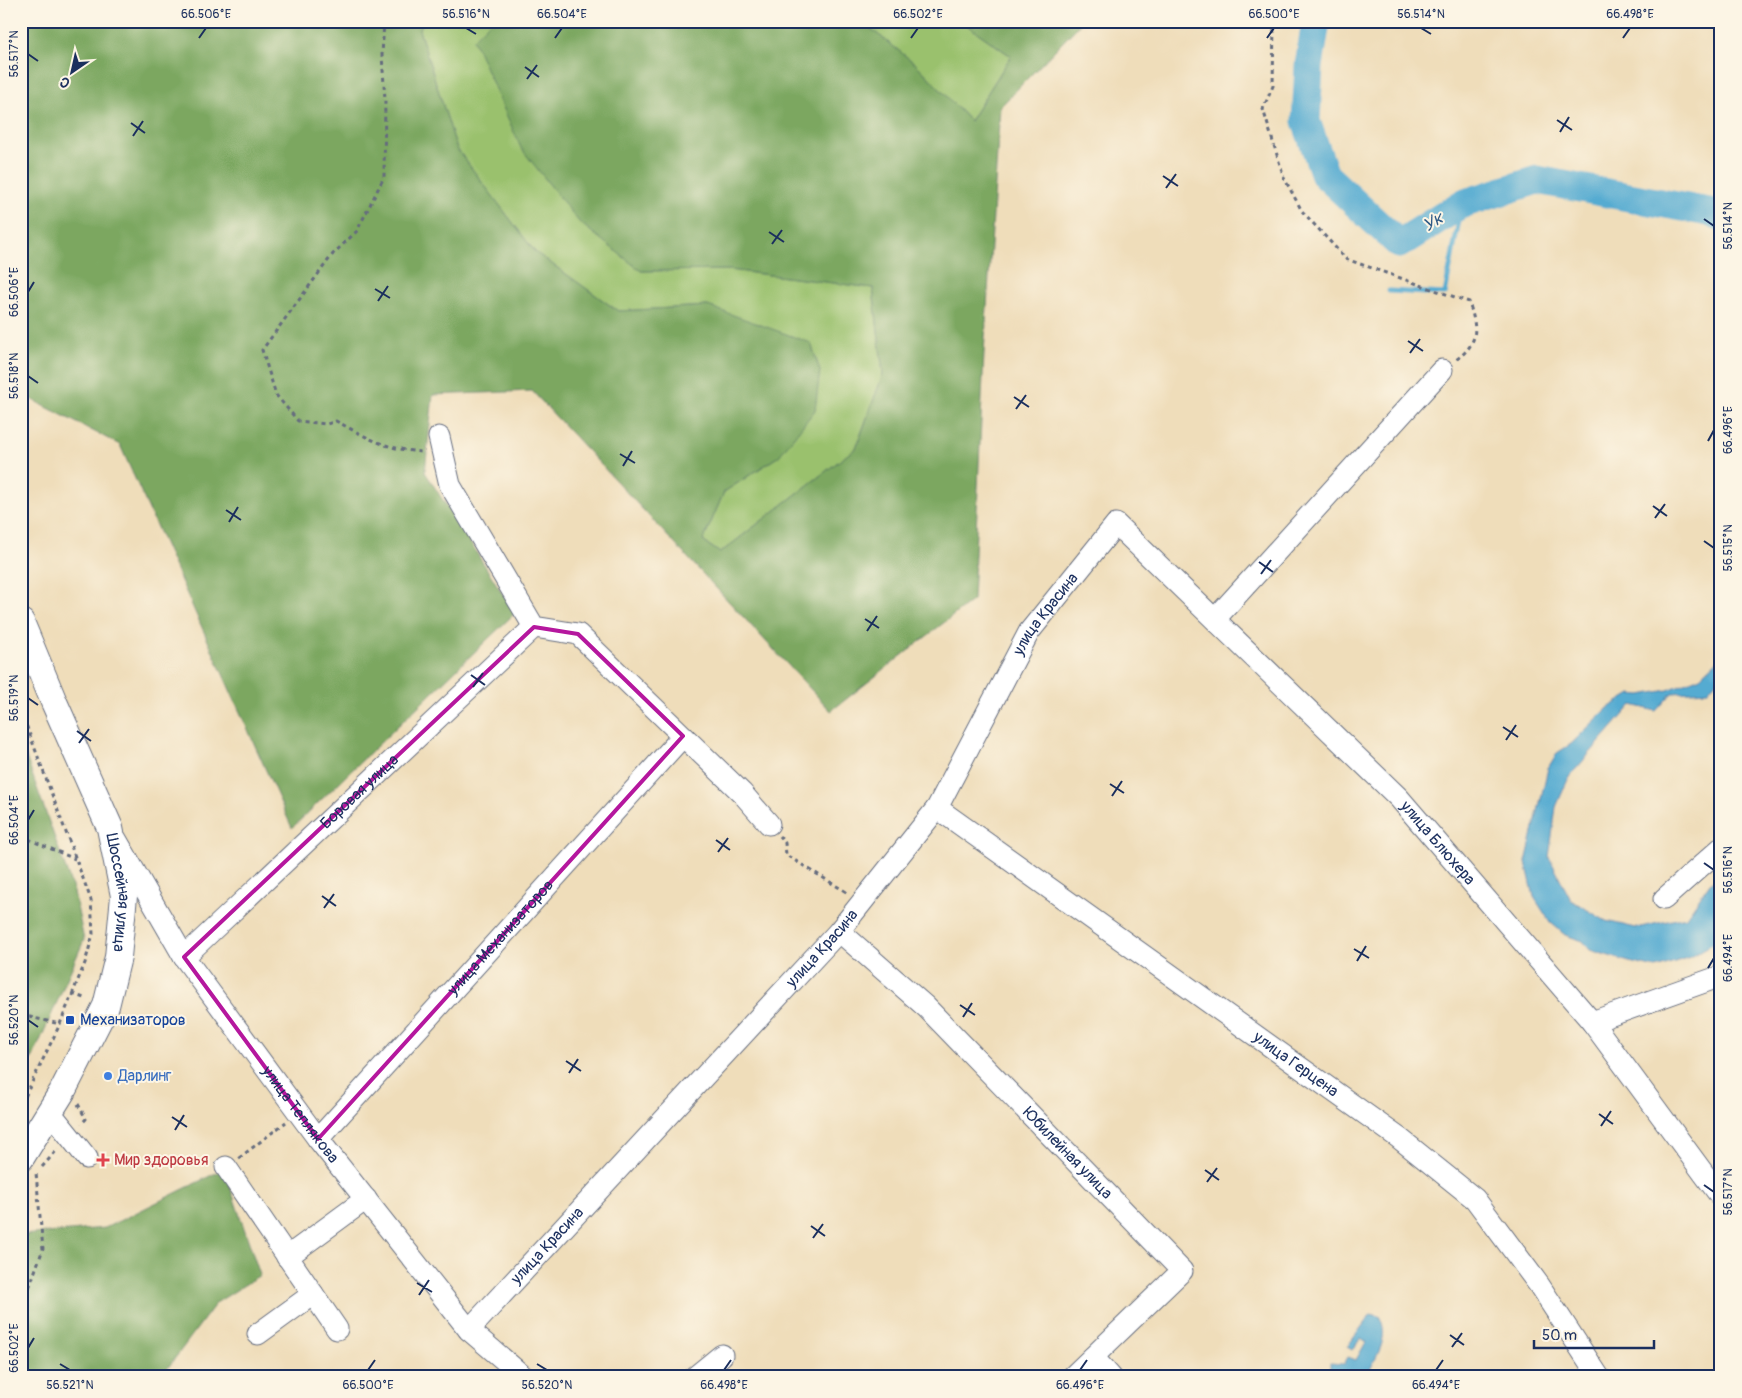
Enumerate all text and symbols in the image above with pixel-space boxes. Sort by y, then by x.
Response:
text: 66.506°E [181,7,231,22]
text: 56.516°N [442,7,490,22]
text: 66.504°E [537,7,587,22]
text: 66.502°E [893,7,943,22]
text: 66.500°E [1249,7,1300,22]
text: 56.514°N [1397,7,1445,22]
text: 66.498°E [1606,7,1654,22]
text: 56.517°N [7,30,22,78]
north arrow [48,48,98,98]
text: С [56,73,73,92]
text: 56.514°N [1721,202,1736,250]
water label: Ук [1418,206,1449,237]
text: 66.506°E [7,267,22,317]
text: 56.518°N [7,353,22,399]
text: 66.496°E [1721,406,1736,454]
text: 56.515°N [1721,524,1736,572]
street label: улица Красина [1008,569,1083,660]
text: 56.519°N [7,675,22,721]
street label: Боровая улица [316,750,403,833]
text: 66.504°E [7,795,22,845]
street label: улица Блюхера [1395,796,1480,889]
street label: Шоссейная улица [101,831,134,953]
text: 56.516°N [1721,846,1736,894]
street label: улица Механизаторов [442,875,558,1000]
street label: улица Красина [781,905,862,992]
text: 66.494°E [1721,934,1736,982]
text: 56.520°N [7,995,22,1045]
place label: Механизаторов [80,1010,186,1030]
marker: Механизаторов [64,1014,76,1026]
street label: улица Герцена [1249,1027,1342,1101]
street label: улица Теплякова [257,1061,343,1167]
place label: Дарлинг [117,1066,172,1086]
marker: Дарлинг [102,1070,114,1082]
street label: Юбилейная улица [1019,1103,1117,1203]
place label: Мир здоровья [114,1150,208,1170]
marker: Мир здоровья [96,1153,110,1167]
text: 56.517°N [1721,1168,1736,1216]
street label: улица Красина [506,1203,588,1289]
scale bar [1534,1318,1654,1350]
text: 66.502°E [7,1323,22,1373]
text: 50 m [1542,1326,1577,1345]
text: 56.521°N [46,1378,94,1393]
text: 66.500°E [343,1378,394,1393]
text: 56.520°N [522,1378,572,1393]
text: 66.498°E [700,1378,748,1393]
text: 66.496°E [1056,1378,1104,1393]
text: 66.494°E [1412,1378,1460,1393]

